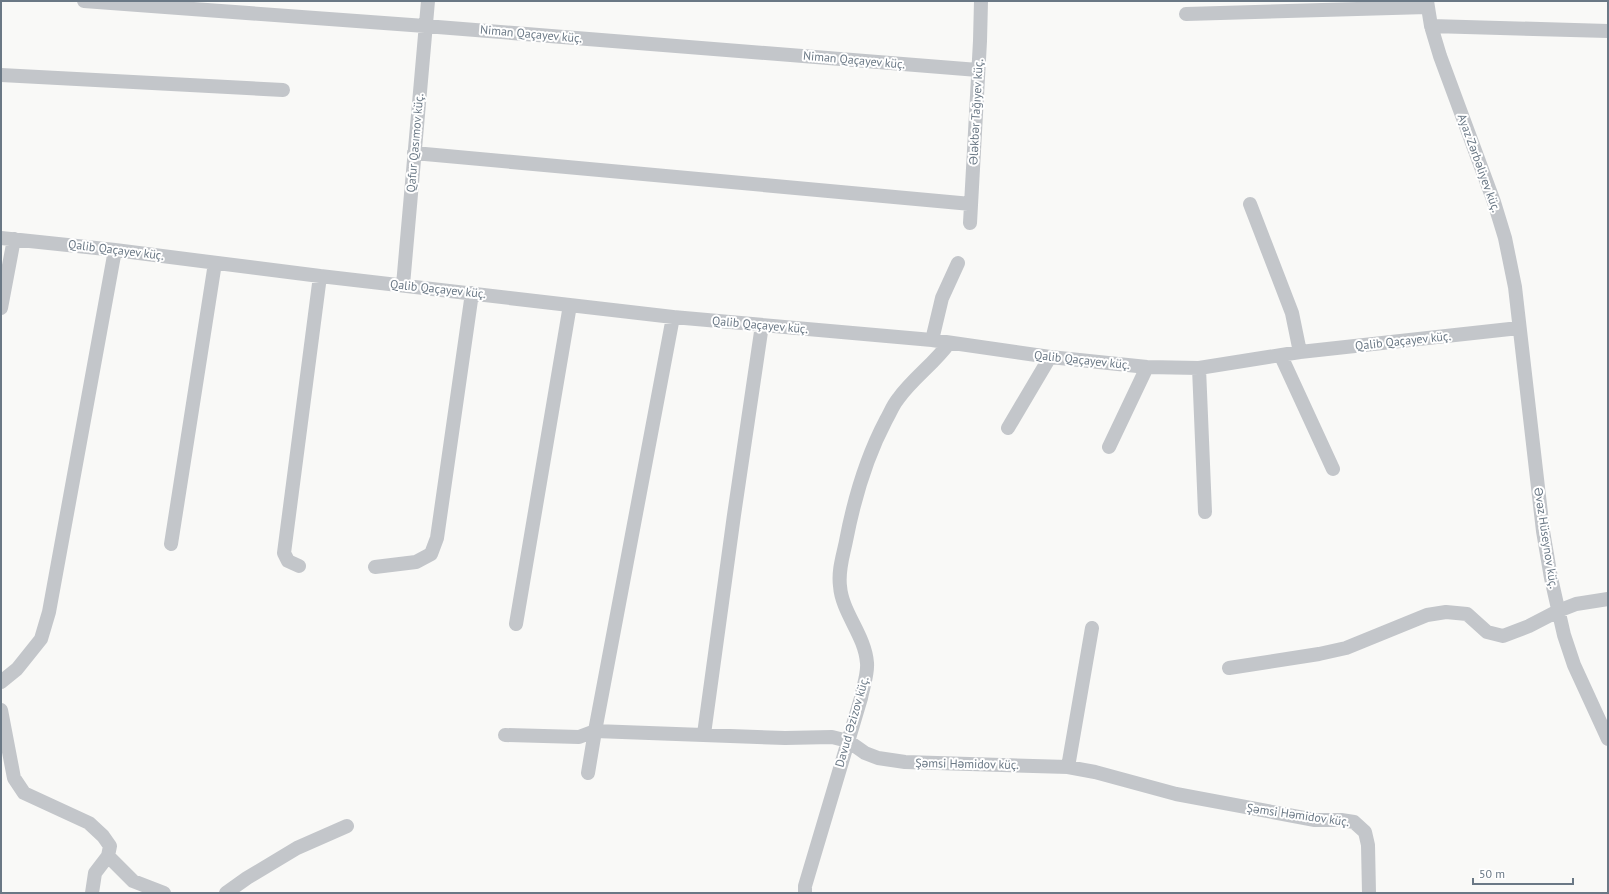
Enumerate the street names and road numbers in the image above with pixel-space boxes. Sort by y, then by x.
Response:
street label: Niman Qaçayev küç. [479,22,583,45]
street label: Niman Qaçayev küç. [802,48,906,71]
street label: Ələkbər Tağıyev küç. [965,59,986,165]
street label: Qafur Qasımov küç. [403,93,426,193]
street label: Ayaz Zərbəliyev küç. [1455,112,1504,214]
street label: Qalib Qaçayev küç. [67,236,165,263]
street label: Qalib Qaçayev küç. [389,276,487,301]
street label: Qalib Qaçayev küç. [712,313,809,336]
street label: Qalib Qaçayev küç. [1354,328,1452,353]
street label: Qalib Qaçayev küç. [1033,347,1131,372]
street label: Əvəz Hüseynov küç. [1531,486,1562,590]
street label: Davud Əzizov küç. [831,675,872,769]
street label: Şəmsi Həmidov küç. [915,755,1019,772]
street label: Şəmsi Həmidov küç. [1246,800,1350,829]

